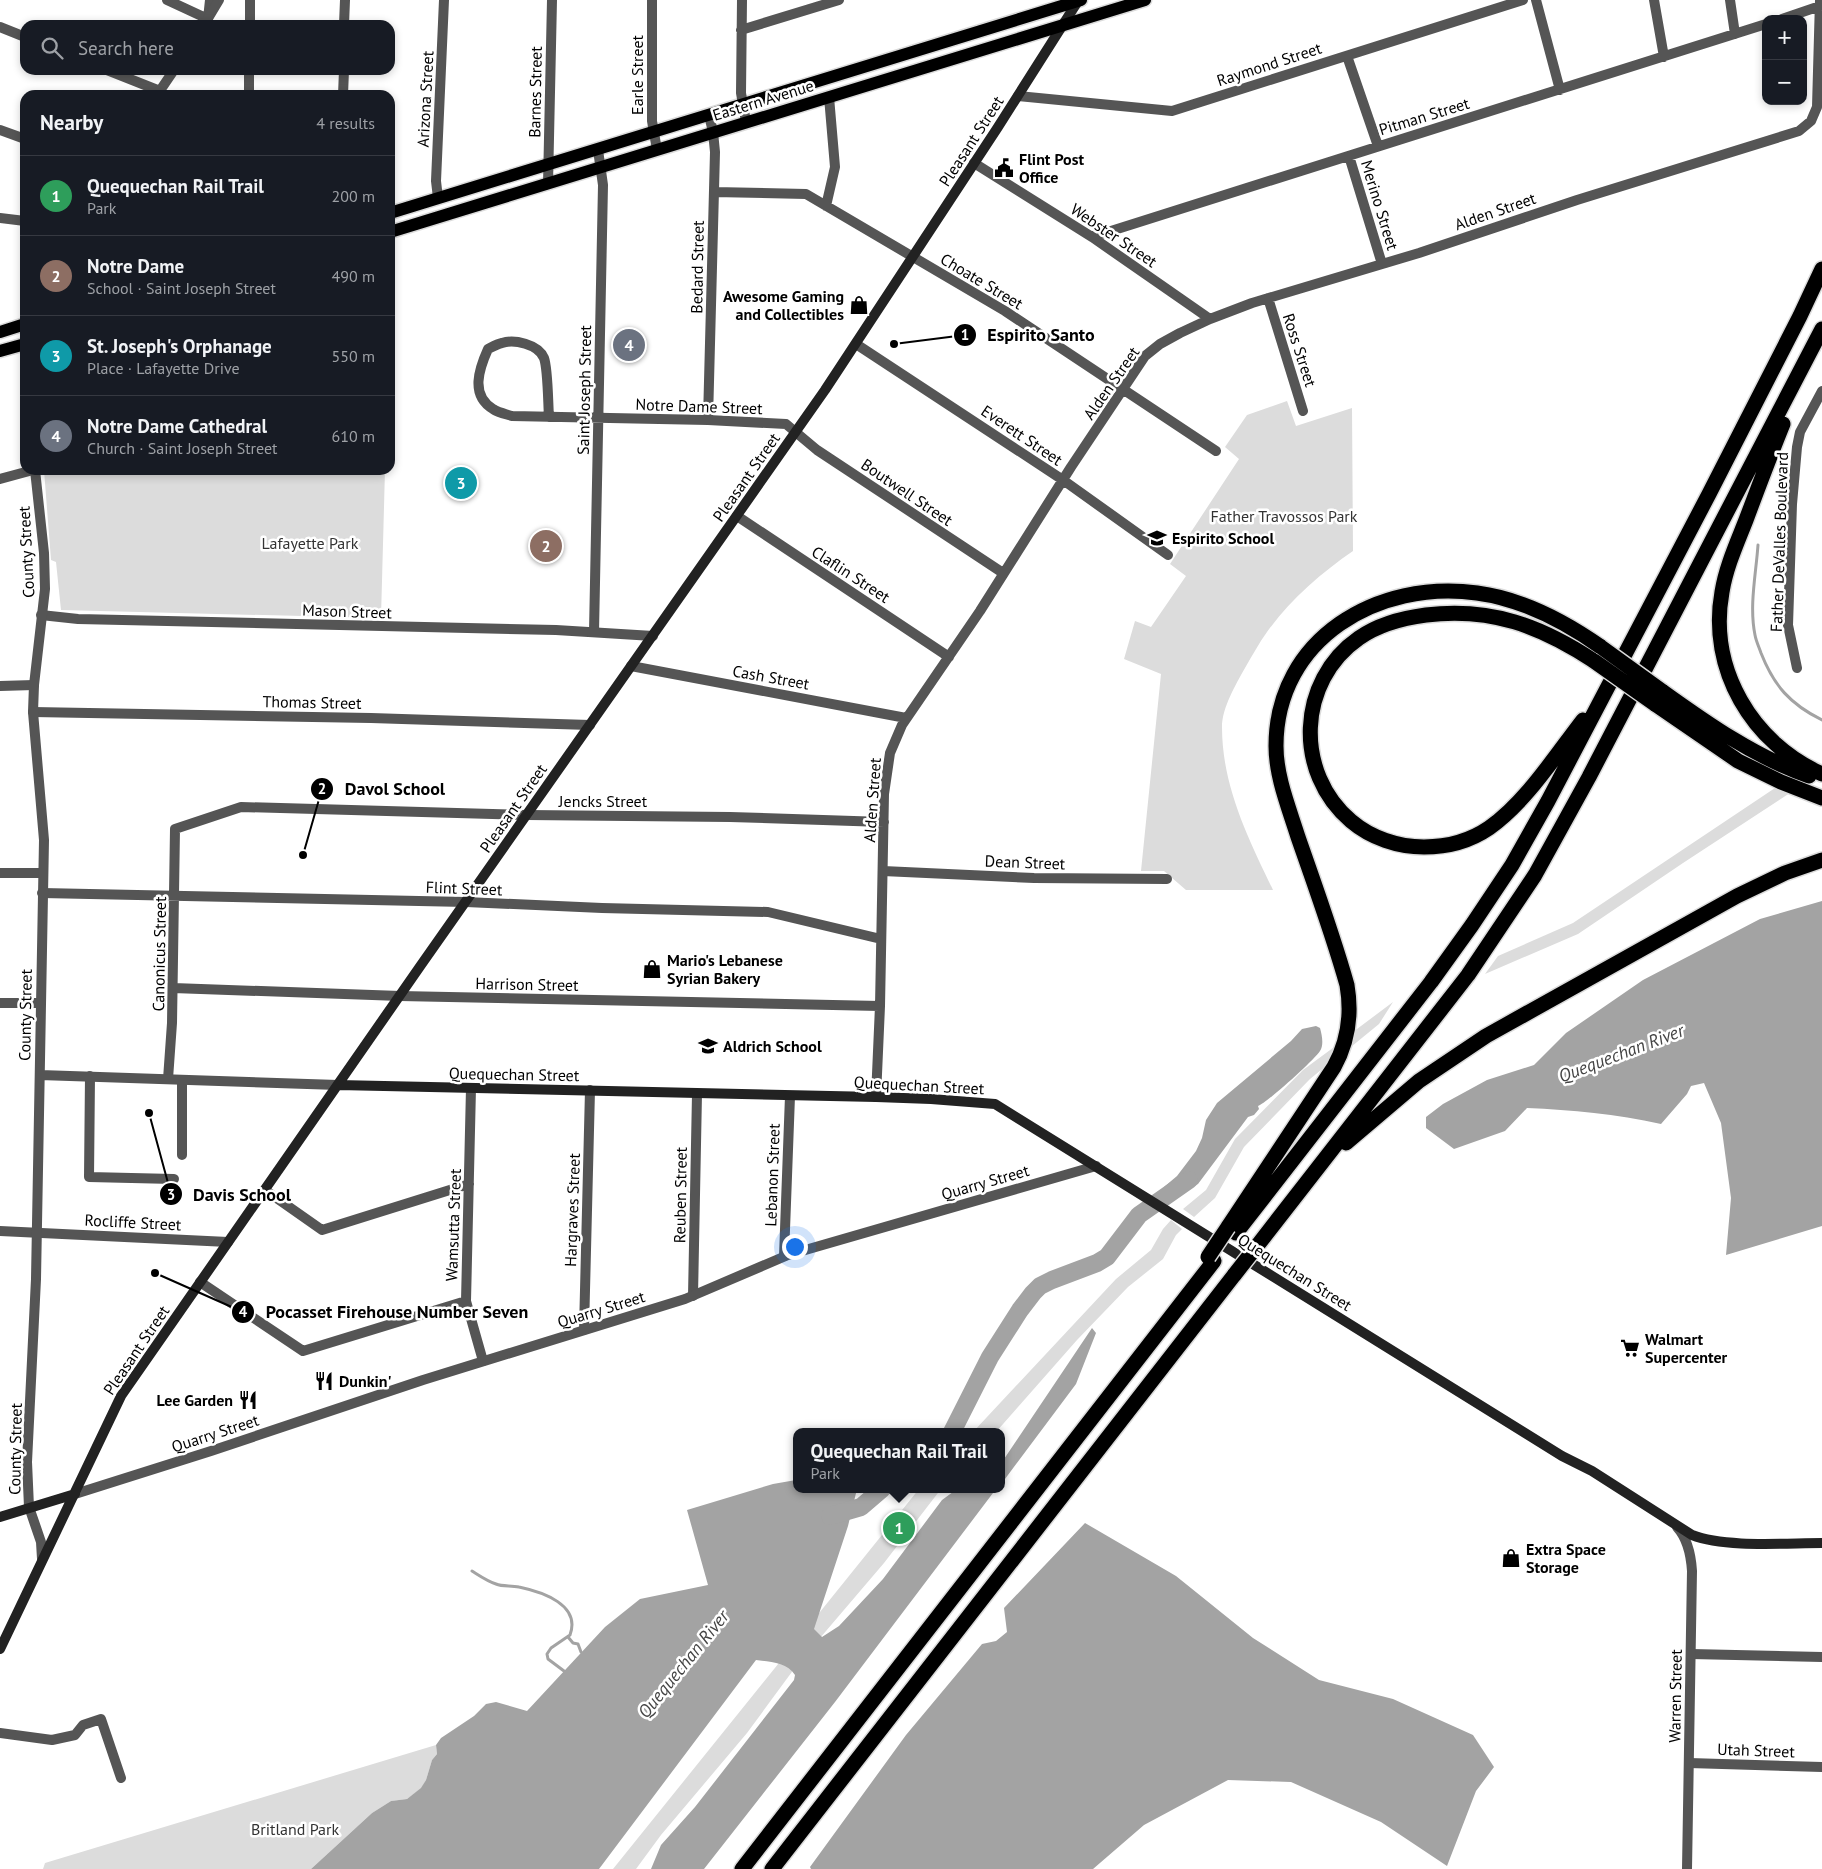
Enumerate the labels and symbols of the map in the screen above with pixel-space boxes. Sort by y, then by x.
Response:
street label: Earle Street [627,34,647,115]
street label: Raymond Street [1214,38,1324,90]
street label: Barnes Street [524,46,546,138]
street label: Arizona Street [412,50,438,148]
street label: Eastern Avenue [710,75,816,125]
street label: Pleasant Street [934,92,1008,190]
street label: Pitman Street [1376,93,1472,139]
place label: Flint Post Office [1019,149,1084,187]
public building icon: Flint Post Office [993,157,1015,179]
street label: Merino Street [1357,158,1403,253]
street label: Alden Street [1452,188,1539,234]
street label: Webster Street [1067,199,1162,272]
street label: Bedard Street [686,220,708,314]
street label: Choate Street [937,248,1027,314]
place label: Awesome Gaming and Collectibles [723,286,844,324]
shop icon: Awesome Gaming and Collectibles [848,294,870,316]
street label: Ross Street [1279,311,1321,390]
callout: Espirito Santo [953,319,1105,352]
text: Espirito Santo [987,323,1095,346]
street label: Saint Joseph Street [573,324,595,455]
text: 1 [961,325,969,344]
pin: 4 [613,326,645,364]
street label: Alden Street [1079,342,1144,423]
street label: Notre Dame Street [635,394,764,418]
street label: Everett Street [978,400,1067,470]
street label: Pleasant Street [708,428,784,525]
street label: Father DeValles Boulevard [1766,452,1792,632]
street label: Boutwell Street [857,454,957,530]
pin: 3 [445,464,477,502]
street label: County Street [14,505,38,598]
park label: Father Travossos Park [1211,506,1358,526]
pin: 2 [530,527,562,565]
school or university icon: Espirito School [1146,527,1168,549]
place label: Espirito School [1172,528,1274,548]
park label: Lafayette Park [262,533,359,553]
street label: Claflin Street [808,541,894,607]
street label: Mason Street [302,599,393,623]
street label: Cash Street [731,660,811,694]
street label: Thomas Street [262,691,362,713]
street label: Alden Street [859,757,885,843]
street label: Pleasant Street [475,759,551,856]
callout: Davol School [310,772,455,805]
text: Davol School [345,777,446,800]
text: 2 [318,779,326,798]
street label: Jencks Street [558,791,648,811]
street label: Dean Street [984,851,1066,873]
street label: Flint Street [425,877,503,899]
street label: Canonicus Street [148,896,170,1012]
place label: Mario's Lebanese Syrian Bakery [667,950,783,988]
shop icon: Mario's Lebanese Syrian Bakery [641,958,663,980]
street label: County Street [14,968,36,1061]
street label: Harrison Street [475,973,579,995]
water label: Quequechan River [1555,1018,1688,1087]
school or university icon: Aldrich School [697,1035,719,1057]
place label: Aldrich School [723,1036,822,1056]
street label: Quequechan Street [449,1063,580,1085]
street label: Quequechan Street [853,1072,985,1098]
street label: Lebanon Street [760,1122,784,1227]
street label: Reuben Street [669,1146,691,1243]
street label: Hargraves Street [560,1152,584,1267]
street label: Quarry Street [939,1160,1032,1204]
street label: Wamsutta Street [441,1168,465,1282]
callout: Davis School [158,1178,301,1211]
text: Davis School [193,1183,292,1206]
text: 3 [167,1185,175,1204]
street label: Rocliffe Street [84,1209,182,1235]
street label: Quequechan Street [1234,1229,1356,1315]
your location [782,1234,808,1260]
street label: Quarry Street [555,1286,648,1332]
callout: Pocasset Firehouse Number Seven [231,1295,538,1328]
text: Pocasset Firehouse Number Seven [266,1300,528,1323]
street label: Pleasant Street [99,1301,174,1399]
text: 4 [239,1302,248,1321]
place label: Walmart Supercenter [1645,1329,1728,1367]
supermarket icon: Walmart Supercenter [1619,1337,1641,1359]
restaurant icon: Dunkin' [313,1370,335,1392]
place label: Dunkin' [339,1371,392,1391]
restaurant icon: Lee Garden [237,1389,259,1411]
place label: Lee Garden [157,1390,233,1410]
street label: County Street [4,1402,26,1495]
street label: Quarry Street [169,1409,262,1456]
pin: 1 [883,1509,915,1547]
place label: Extra Space Storage [1526,1539,1606,1577]
shop icon: Extra Space Storage [1500,1547,1522,1569]
water label: Quequechan River [632,1604,734,1723]
street label: Warren Street [1664,1649,1686,1743]
street label: Utah Street [1717,1739,1796,1761]
park label: Britland Park [251,1819,339,1839]

